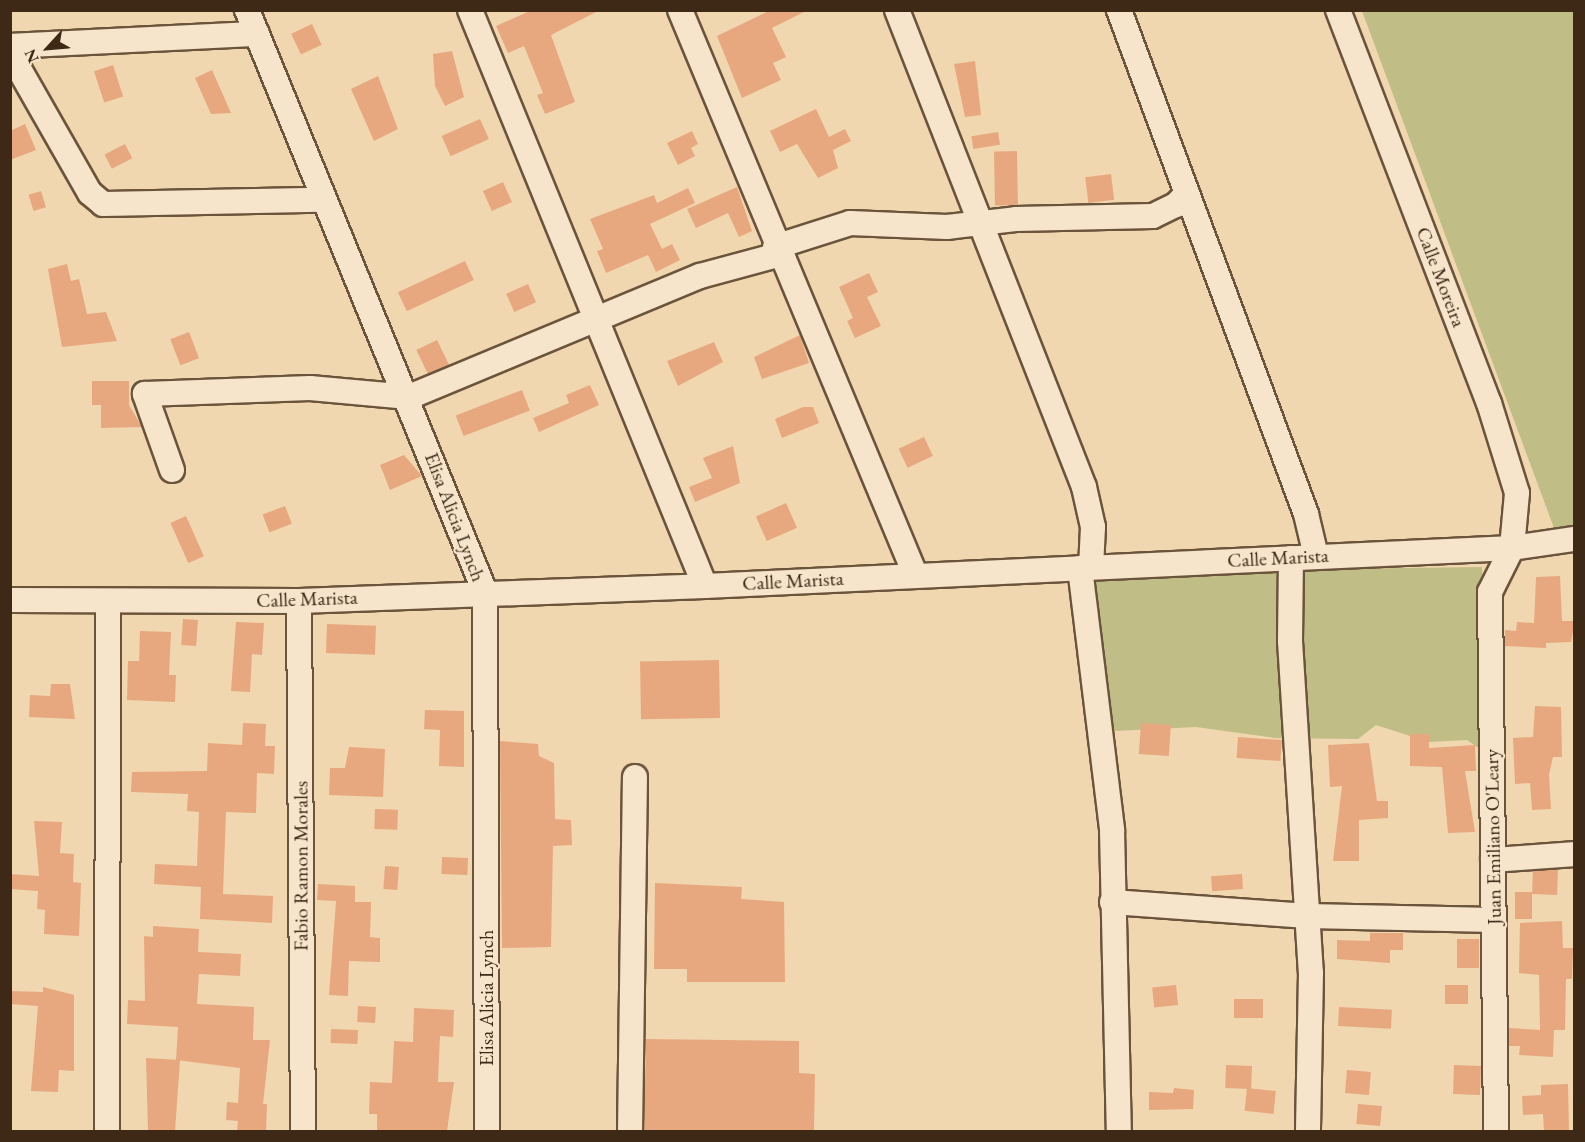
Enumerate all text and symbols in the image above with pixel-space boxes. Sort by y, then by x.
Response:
north arrow [18,18,78,78]
text: N [19,46,44,67]
street label: Calle Moreira [1411,224,1471,330]
street label: Elisa Alicia Lynch [419,449,491,585]
street label: Calle Marista [1227,543,1329,573]
street label: Calle Marista [742,566,844,596]
street label: Calle Marista [256,585,358,613]
street label: Juan Emiliano O'Leary [1479,749,1507,925]
street label: Fabio Ramon Morales [289,781,313,951]
street label: Elisa Alicia Lynch [474,930,498,1066]

